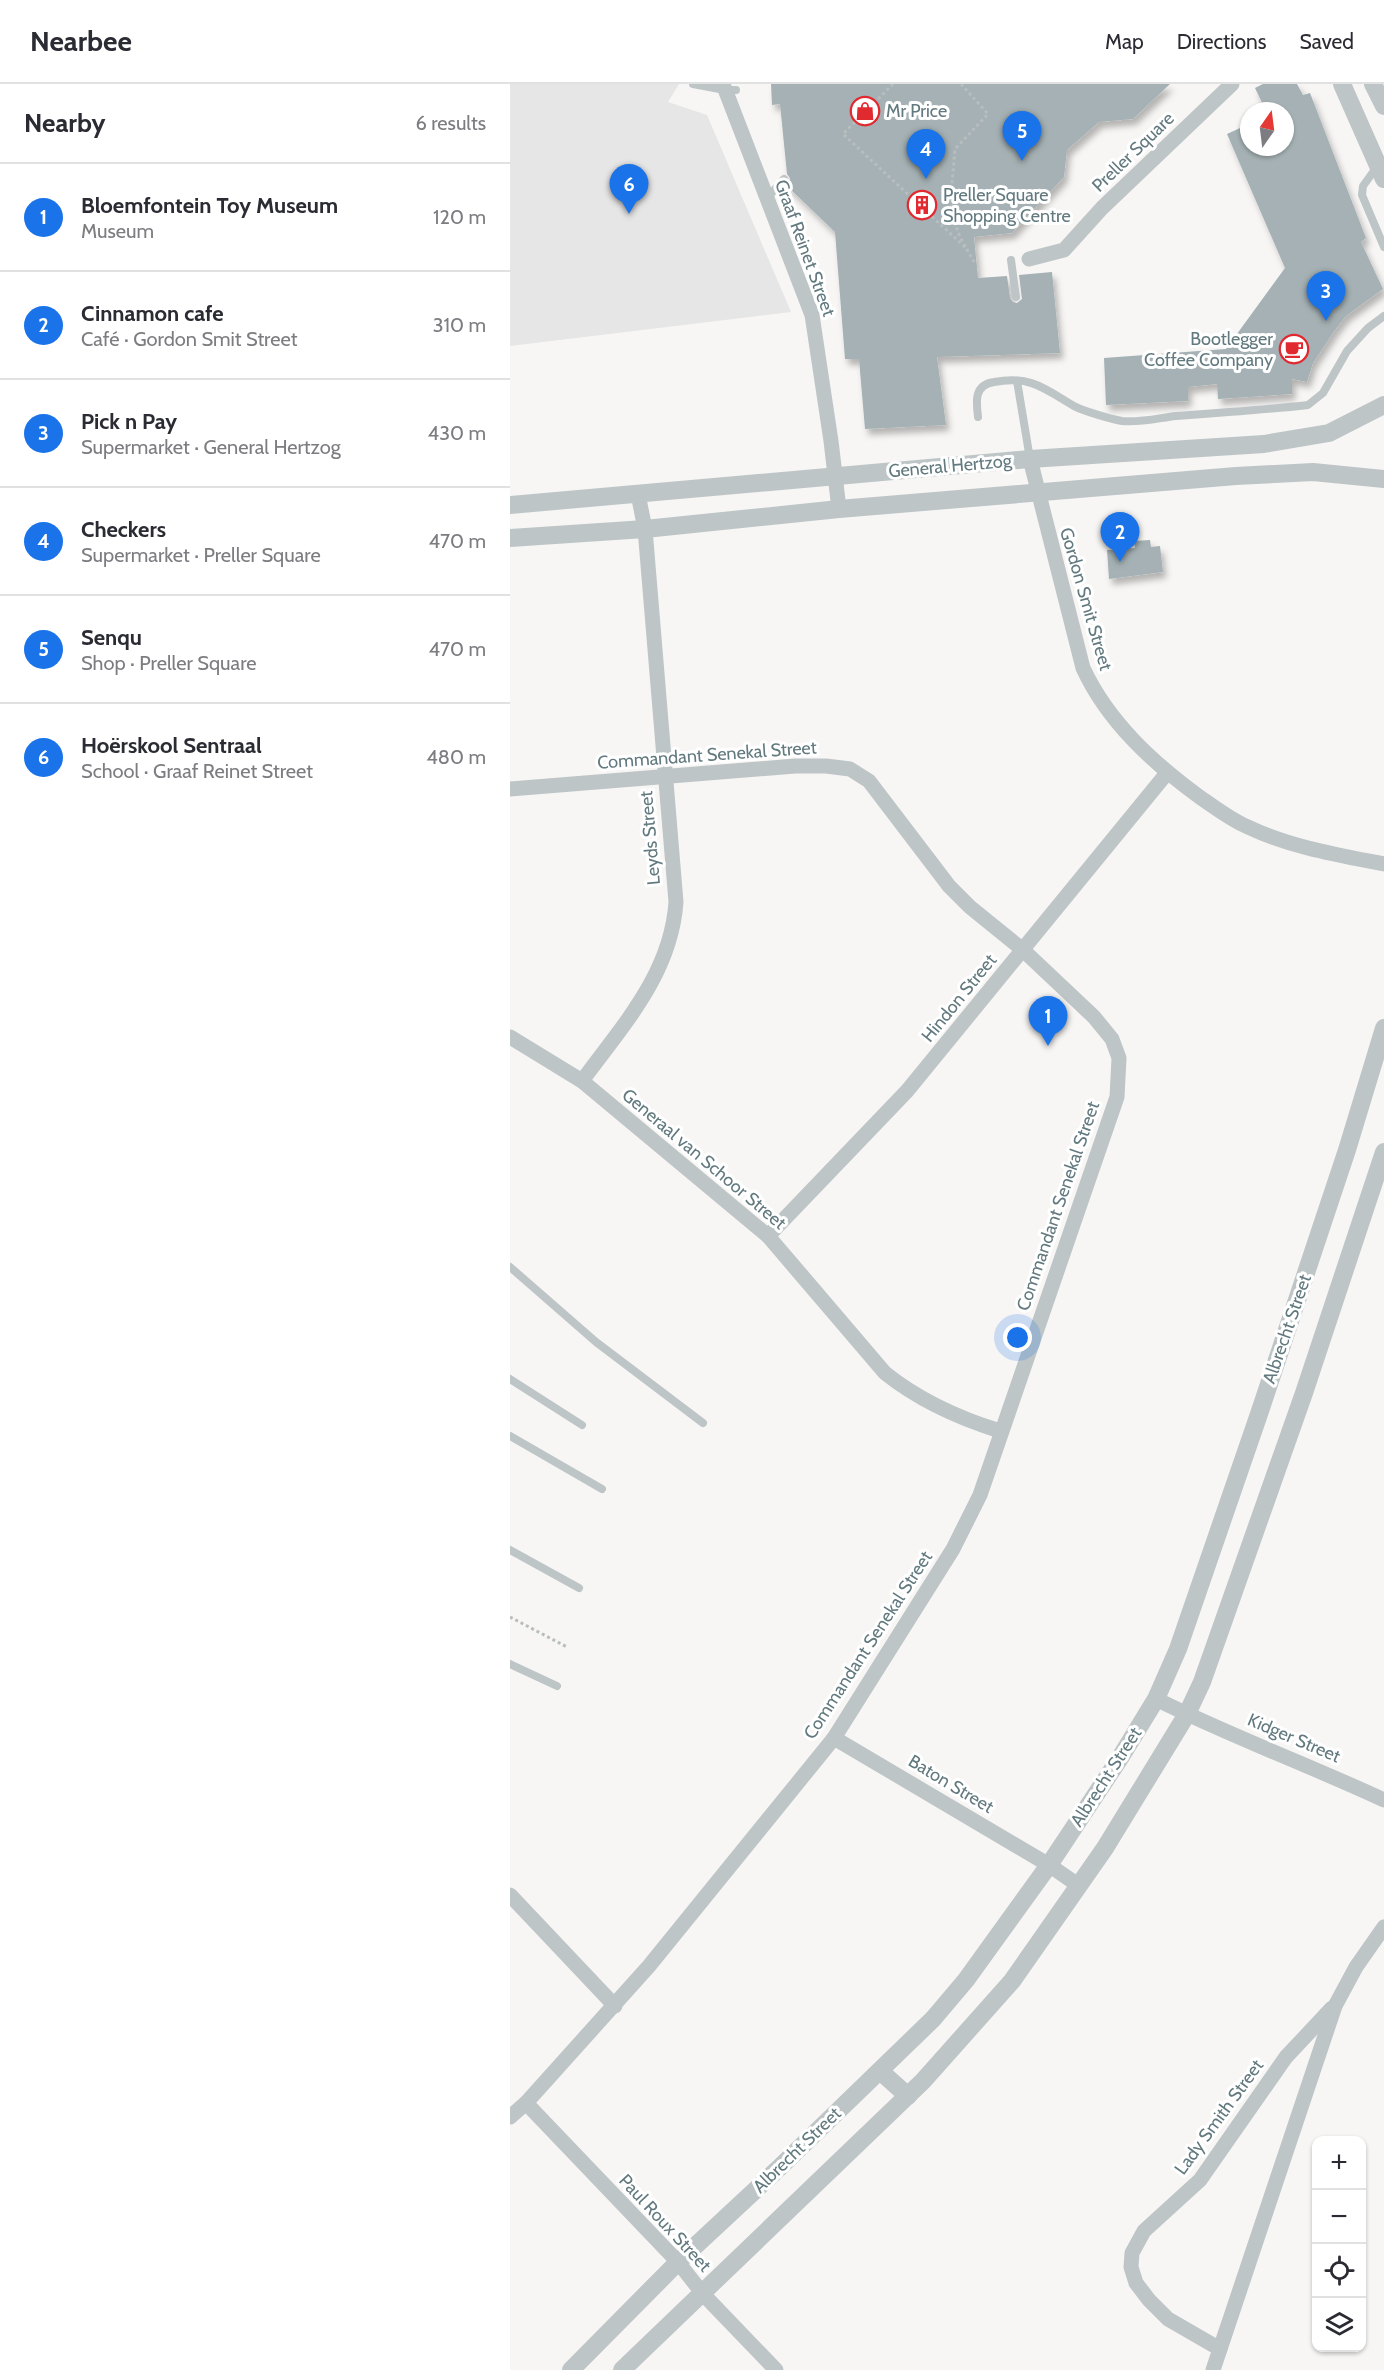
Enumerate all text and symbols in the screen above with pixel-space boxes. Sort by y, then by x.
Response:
text: Nearbee [30,24,132,58]
text: Map [1105,29,1144,54]
text: Directions [1177,29,1266,54]
text: Saved [1299,29,1354,54]
shop icon: Mr Price [849,95,881,127]
place label: Mr Price [886,100,947,122]
north arrow [1240,102,1294,156]
text: Nearby [24,107,105,139]
street label: Preller Square [1087,107,1179,197]
text: 6 results [415,111,486,135]
pin: 5 [1002,112,1042,161]
pin: 4 [906,130,946,179]
pin: 6 [610,164,648,214]
street label: Graaf Reinet Street [770,177,840,319]
place label: Preller Square Shopping Centre [943,184,1071,227]
building icon: Preller Square Shopping Centre [906,189,938,221]
text: Bloemfontein Toy Museum [81,192,338,219]
text: 1 [40,205,47,229]
text: 120 m [433,205,486,229]
text: Museum [81,219,154,243]
pin: 3 [1306,272,1346,321]
text: Cinnamon cafe [81,300,224,327]
text: 2 [38,313,49,337]
text: 310 m [433,313,486,337]
text: Café · Gordon Smit Street [81,327,297,351]
place label: Bootlegger Coffee Company [1144,328,1273,371]
cafe icon: Bootlegger Coffee Company [1278,333,1310,365]
text: Pick n Pay [81,408,177,435]
text: 3 [38,421,49,445]
text: 430 m [428,421,486,445]
text: Supermarket · General Hertzog [81,435,341,459]
street label: General Hertzog [887,450,1014,482]
pin: 2 [1100,512,1140,562]
text: Checkers [81,516,166,543]
street label: Gordon Smit Street [1055,525,1117,673]
text: 4 [37,529,50,553]
text: 470 m [429,529,486,553]
text: Supermarket · Preller Square [81,543,321,567]
text: Senqu [81,624,142,651]
text: 5 [38,637,49,661]
text: 470 m [429,637,486,661]
text: Shop · Preller Square [81,651,256,675]
text: Hoërskool Sentraal [81,732,262,759]
street label: Commandant Senekal Street [597,736,817,774]
text: 6 [38,745,49,769]
text: 480 m [426,745,486,769]
text: School · Graaf Reinet Street [81,759,313,783]
street label: Leyds Street [635,790,665,886]
street label: Hindon Street [917,950,1001,1046]
pin: 1 [1028,996,1068,1046]
street label: Generaal van Schoor Street [617,1084,791,1234]
street label: Commandant Senekal Street [1012,1098,1104,1314]
street label: Albrecht Street [1258,1272,1316,1386]
your location [1003,1323,1032,1352]
street label: Commandant Senekal Street [799,1547,937,1743]
street label: Kidger Street [1244,1709,1344,1767]
street label: Albrecht Street [1066,1723,1146,1831]
street label: Baton Street [904,1750,998,1818]
street label: Lady Smith Street [1170,2055,1268,2179]
street label: Albrecht Street [748,2102,846,2198]
map controls [1312,2136,1366,2352]
button: + [1312,2136,1366,2190]
street label: Paul Roux Street [614,2170,716,2276]
button: − [1312,2190,1366,2244]
button: locate [1312,2244,1366,2298]
button: layers [1312,2298,1366,2352]

